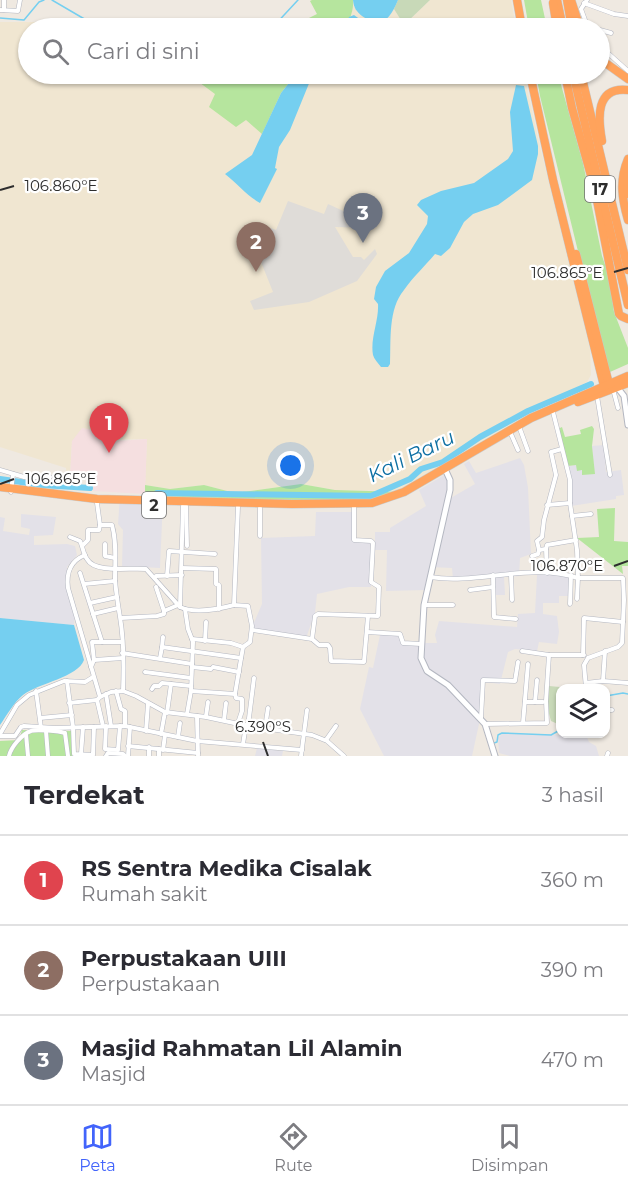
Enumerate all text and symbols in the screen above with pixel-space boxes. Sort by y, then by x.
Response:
search box [18,18,610,84]
icon: search [39,35,72,68]
text: Cari di sini [87,38,200,65]
text: 106.860°E [25,176,97,195]
road number: 17 [585,176,615,202]
pin: 3 [344,194,382,243]
pin: 2 [236,222,276,272]
text: 106.865°E [531,263,603,282]
pin: 1 [90,404,128,453]
water label: Kali Baru [364,425,458,487]
your location [276,451,305,480]
text: 106.865°E [25,469,97,488]
road number: 2 [142,492,166,518]
text: 106.870°E [531,556,603,575]
map controls [556,684,610,738]
button: layers [556,684,610,738]
text: 6.390°S [235,717,291,736]
text: Terdekat [24,779,145,811]
text: 3 hasil [542,783,604,807]
text: RS Sentra Medika Cisalak [81,855,372,882]
text: 1 [40,868,47,892]
text: 360 m [541,868,604,892]
text: Rumah sakit [81,882,208,906]
text: Perpustakaan UIII [81,945,287,972]
text: 2 [38,958,49,982]
text: 390 m [541,958,604,982]
text: Perpustakaan [81,972,220,996]
text: Masjid Rahmatan Lil Alamin [81,1035,402,1062]
text: 3 [38,1048,49,1072]
text: 470 m [541,1048,604,1072]
text: Masjid [81,1062,146,1086]
tab: Peta [79,1120,116,1175]
tab: Rute [274,1120,313,1175]
tab: Disimpan [471,1120,549,1175]

